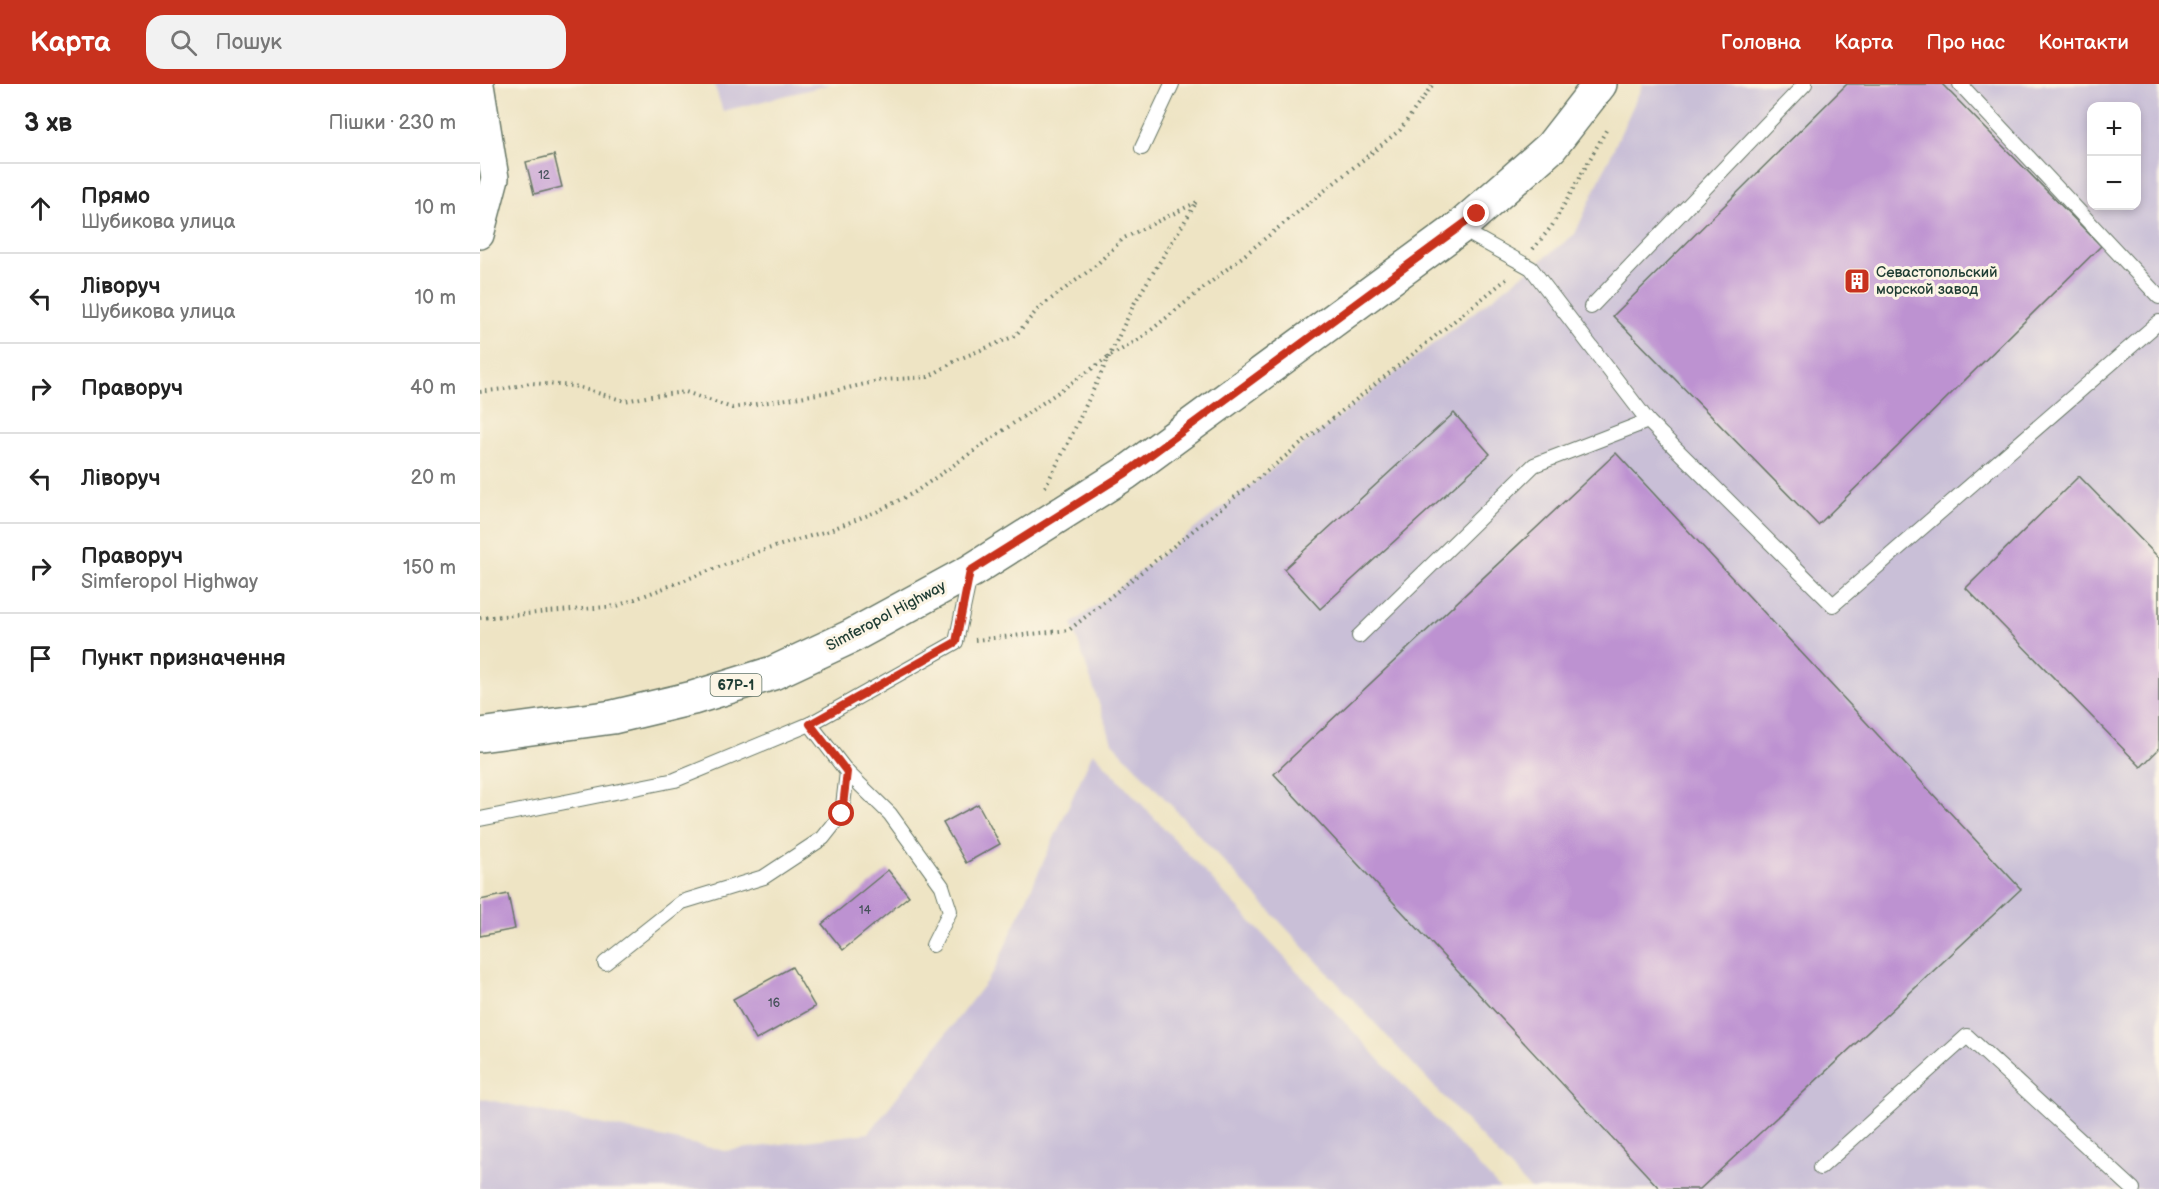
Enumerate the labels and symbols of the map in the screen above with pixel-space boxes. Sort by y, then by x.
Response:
house number: 12 [538,168,550,183]
route end [1463,200,1489,226]
place label: Севастопольский морской завод [1876,263,1998,299]
building icon: Севастопольский морской завод [1842,266,1872,296]
street label: Simferopol Highway [823,576,949,656]
road number: 67Р-1 [710,674,762,696]
route start [828,800,854,826]
house number: 14 [859,903,872,918]
house number: 16 [768,996,780,1011]

